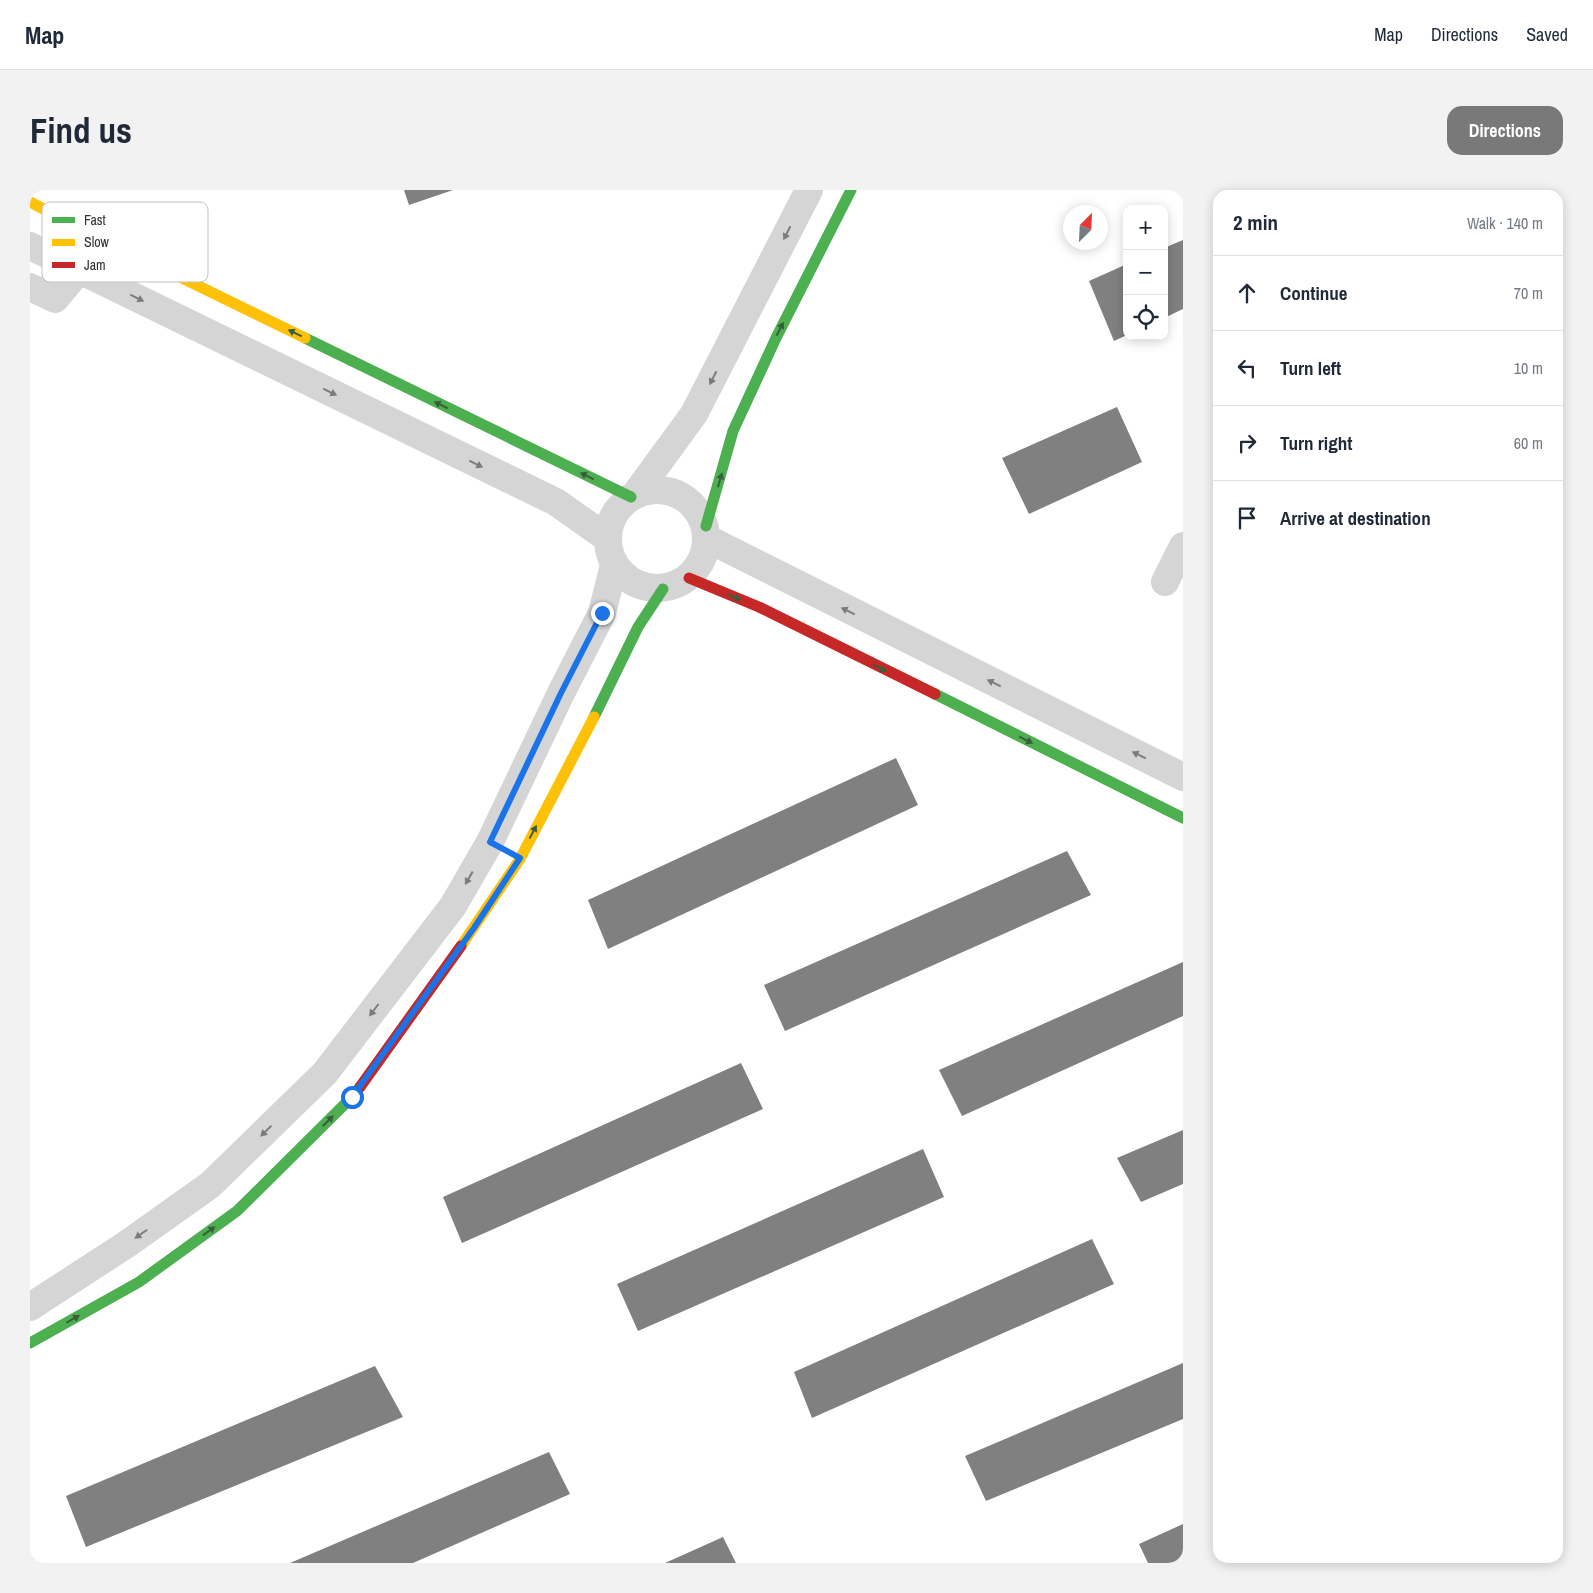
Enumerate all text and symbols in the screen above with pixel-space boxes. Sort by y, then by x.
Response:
text: Map [25,19,64,51]
text: Map [1374,22,1403,47]
text: Directions [1431,22,1498,47]
text: Saved [1526,22,1568,47]
button: Directions [1447,106,1563,155]
text: Find us [30,107,132,154]
legend [42,202,208,282]
north arrow [1063,205,1108,250]
map controls [1123,205,1168,340]
button: + [1123,205,1168,250]
text: 2 min [1233,208,1278,237]
text: Fast [84,211,106,229]
text: Walk · 140 m [1467,212,1543,234]
one-way arrow [783,226,791,241]
text: Slow [84,233,110,251]
button: − [1123,250,1168,295]
text: Jam [84,256,106,274]
icon: ahead [1233,279,1261,307]
text: Continue [1280,280,1348,306]
text: 70 m [1514,282,1543,304]
one-way arrow [130,294,144,302]
button: locate [1123,295,1168,340]
one-way arrow [776,322,784,336]
one-way arrow [288,329,303,337]
icon: left [1233,354,1261,382]
text: Turn left [1280,355,1341,381]
text: 10 m [1514,357,1543,379]
one-way arrow [709,371,717,385]
one-way arrow [323,389,337,397]
one-way arrow [434,400,449,409]
icon: right [1233,429,1261,457]
text: Turn right [1280,430,1352,456]
text: 60 m [1514,432,1543,454]
one-way arrow [469,460,483,468]
one-way arrow [580,472,595,480]
one-way arrow [716,472,724,487]
icon: arrive [1233,504,1261,532]
text: Arrive at destination [1280,505,1431,531]
one-way arrow [727,593,742,601]
route end [591,602,614,625]
one-way arrow [841,606,856,615]
one-way arrow [873,664,888,672]
one-way arrow [987,679,1001,687]
one-way arrow [1019,736,1033,744]
one-way arrow [1132,751,1147,760]
one-way arrow [529,825,537,840]
one-way arrow [465,871,473,886]
one-way arrow [368,1003,379,1016]
route start [341,1086,364,1109]
one-way arrow [322,1115,334,1127]
one-way arrow [260,1125,272,1137]
one-way arrow [202,1226,216,1236]
one-way arrow [134,1229,148,1239]
one-way arrow [65,1315,80,1323]

